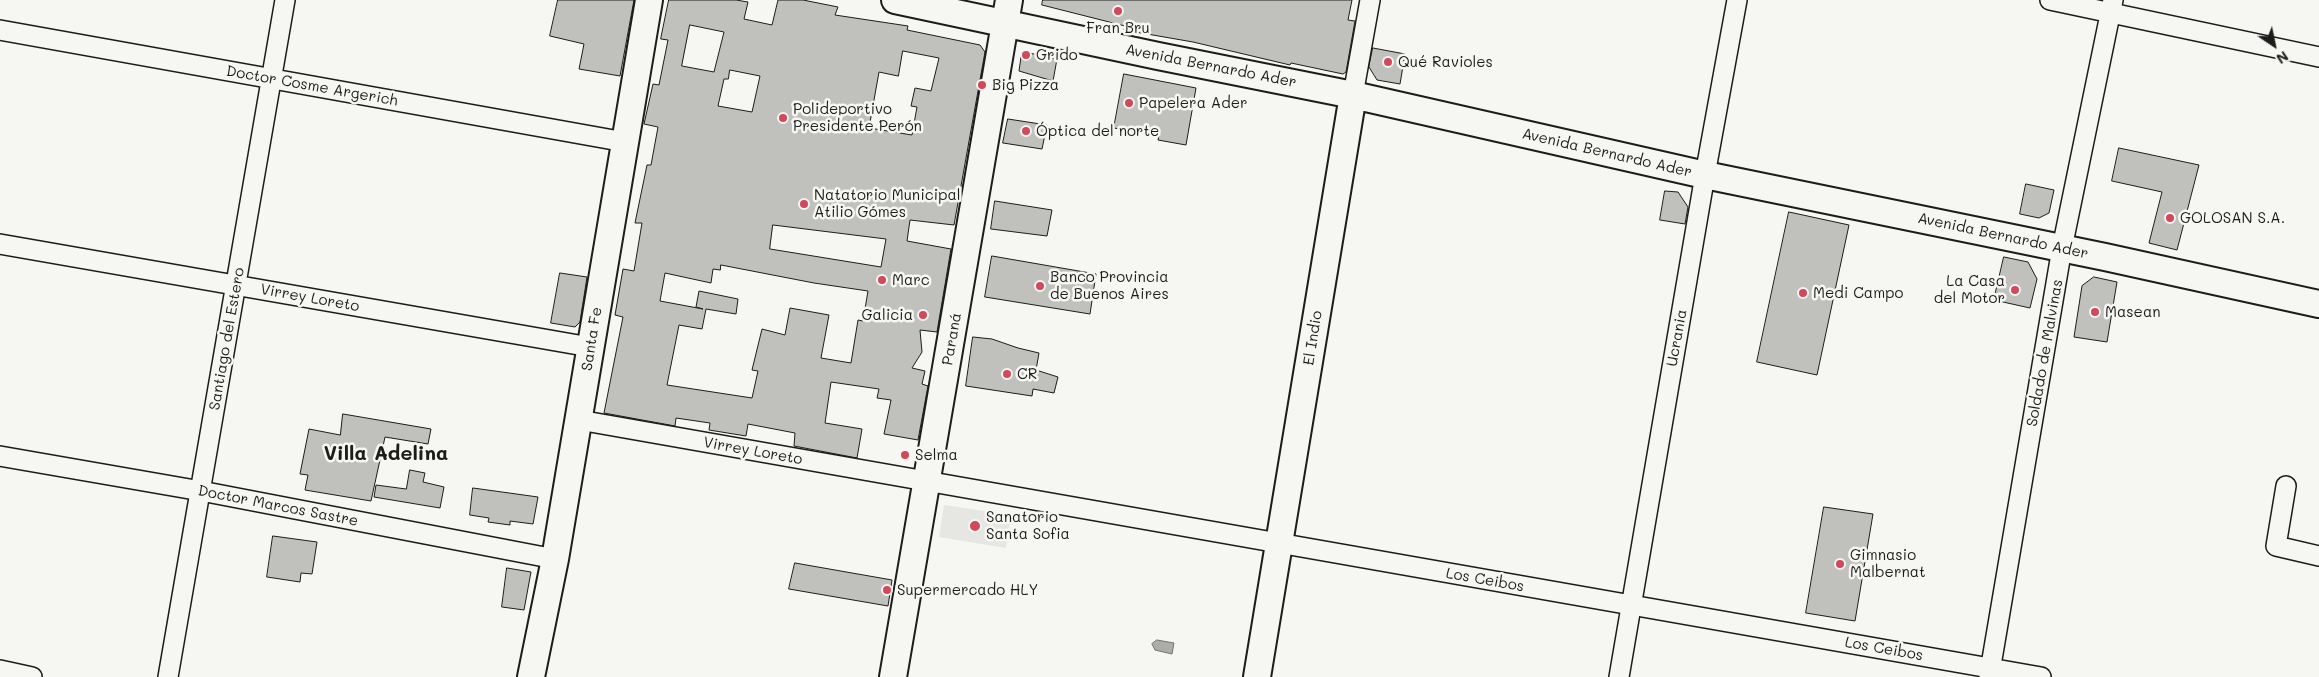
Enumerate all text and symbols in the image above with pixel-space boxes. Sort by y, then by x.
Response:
marker: Fran Bru [1112,5,1124,17]
place label: Fran Bru [1086,19,1150,37]
north arrow [2249,20,2299,70]
street label: Avenida Bernardo Ader [1124,41,1298,91]
place label: Grido [1036,46,1078,64]
text: N [2273,47,2292,69]
marker: Grido [1020,49,1032,61]
place label: Qué Ravioles [1398,53,1493,71]
marker: Qué Ravioles [1382,56,1394,68]
street label: Doctor Cosme Argerich [225,62,399,110]
place label: Big Pizza [992,76,1059,94]
marker: Big Pizza [976,79,988,91]
place label: Papelera Ader [1139,94,1247,112]
marker: Papelera Ader [1123,97,1135,109]
place label: Polideportivo Presidente Perón [793,100,922,135]
marker: Polideportivo Presidente Perón [777,112,789,124]
place label: Óptica del norte [1036,122,1159,140]
marker: Óptica del norte [1020,125,1032,137]
street label: Avenida Bernardo Ader [1520,125,1694,181]
place label: Natatorio Municipal Atilio Gómes [814,186,961,221]
marker: Natatorio Municipal Atilio Gómes [798,198,810,210]
street label: Avenida Bernardo Ader [1916,209,2090,263]
place label: GOLOSAN S.A. [2180,209,2285,227]
marker: GOLOSAN S.A. [2164,212,2176,224]
street label: Santiago del Estero [206,266,248,412]
place label: Banco Provincia de Buenos Aires [1050,268,1169,303]
place label: Marc [892,271,930,289]
place label: La Casa del Motor [1934,272,2005,307]
marker: Marc [876,274,888,286]
street label: Soldado de Malvinas [2023,278,2067,428]
street label: Virrey Loreto [259,280,361,316]
marker: Banco Provincia de Buenos Aires [1034,280,1046,292]
place label: Medi Campo [1813,284,1903,302]
marker: La Casa del Motor [2009,284,2021,296]
marker: Medi Campo [1797,287,1809,299]
place label: Masean [2105,303,2161,321]
street label: Santa Fe [578,306,606,372]
place label: Galicia [861,306,913,324]
marker: Masean [2089,306,2101,318]
street label: Ucrania [1663,308,1691,368]
marker: Galicia [917,309,929,321]
street label: El Indio [1300,309,1326,367]
street label: Paraná [939,311,965,367]
place label: CR [1017,365,1037,383]
marker: CR [1001,368,1013,380]
street label: Virrey Loreto [702,433,804,469]
district label: Villa Adelina [324,442,448,466]
place label: Selma [915,446,958,464]
marker: Selma [899,449,911,461]
street label: Doctor Marcos Sastre [196,482,360,530]
place label: Sanatorio Santa Sofia [986,508,1070,543]
marker: Sanatorio Santa Sofia [968,519,982,533]
place label: Gimnasio Malbernat [1850,546,1926,581]
marker: Gimnasio Malbernat [1834,558,1846,570]
street label: Los Ceibos [1444,564,1526,596]
place label: Supermercado HLY [897,581,1038,599]
marker: Supermercado HLY [881,584,893,596]
street label: Los Ceibos [1843,633,1925,665]

